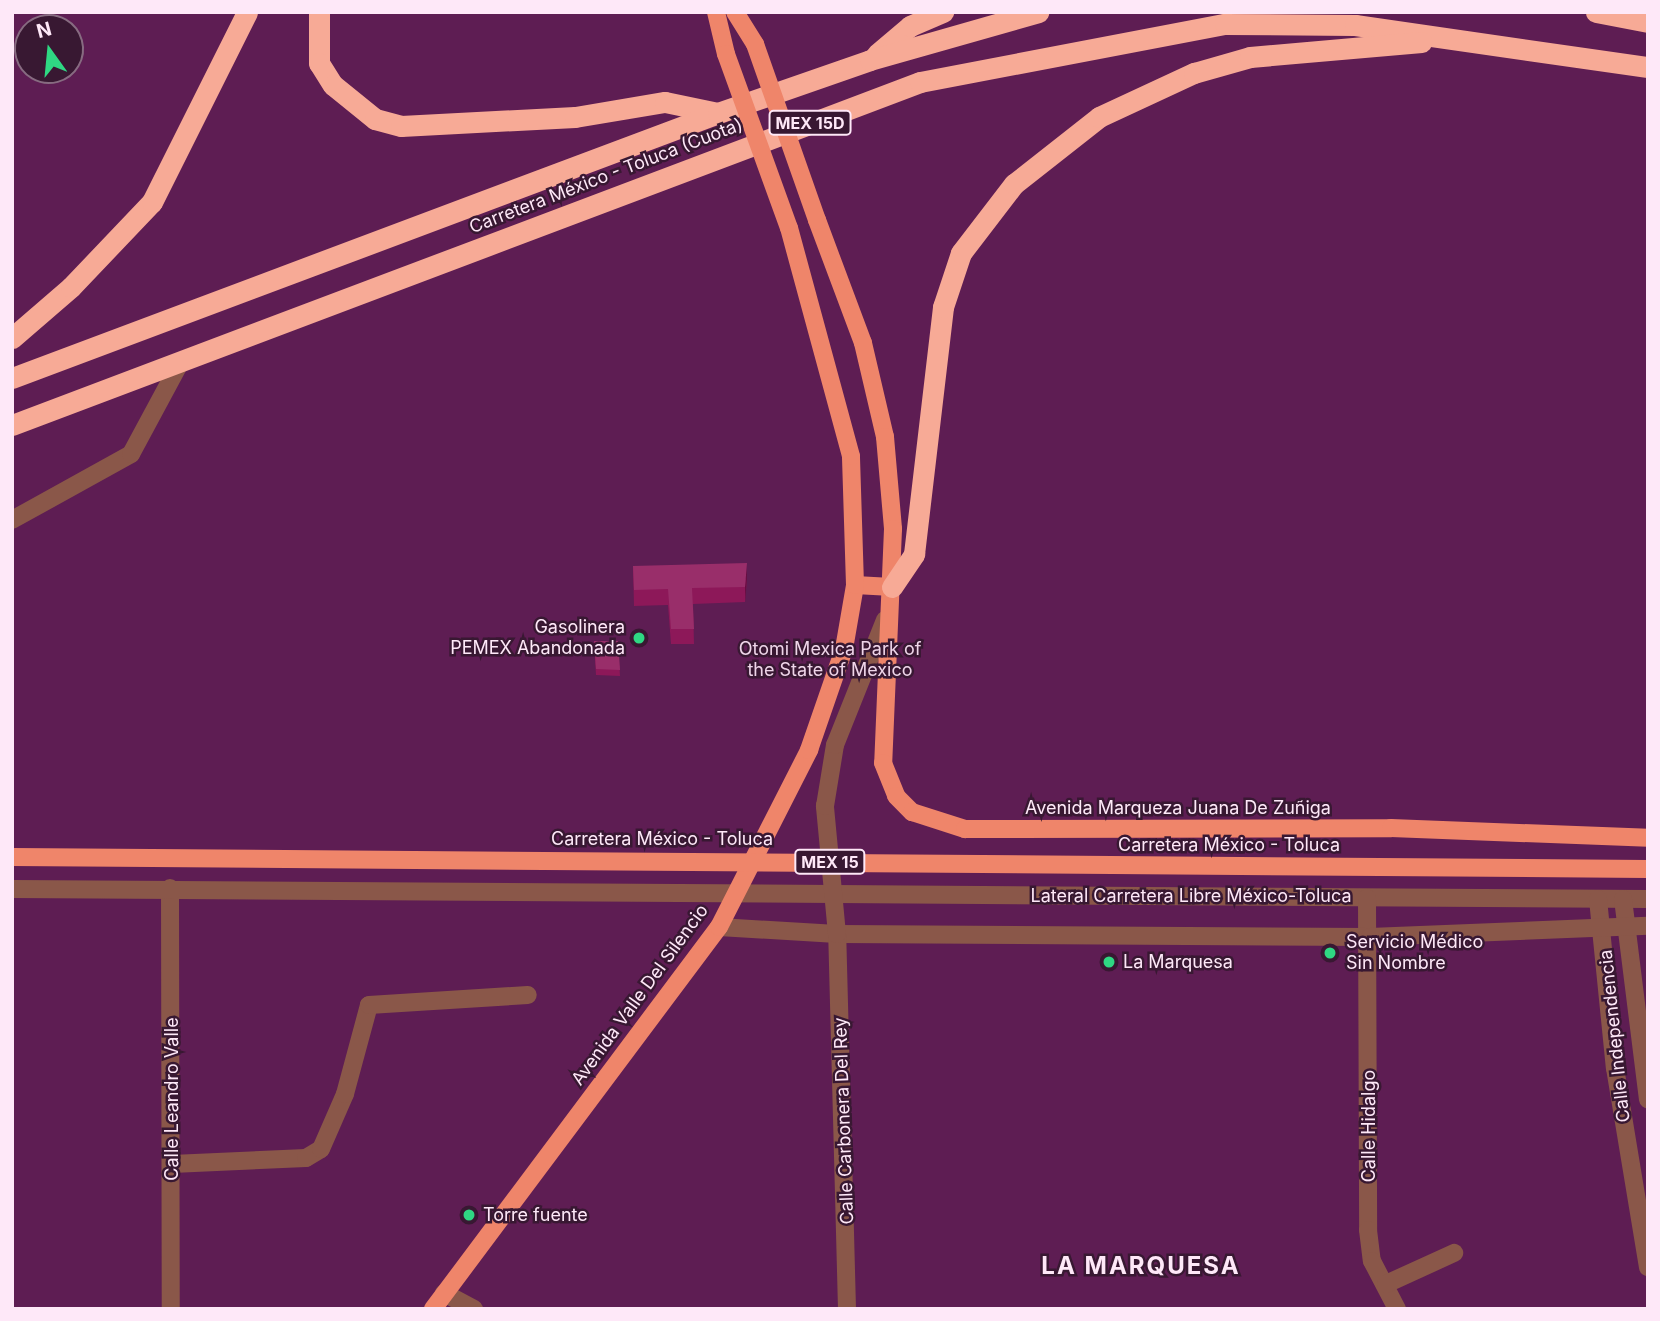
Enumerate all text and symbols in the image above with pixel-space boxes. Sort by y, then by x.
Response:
north arrow [14,14,84,84]
text: N [34,17,54,43]
road number: MEX 15D [768,111,852,136]
street label: Carretera México - Toluca (Cuota) [466,114,746,238]
place label: Gasolinera PEMEX Abandonada [450,617,625,660]
marker: Gasolinera PEMEX Abandonada [631,630,647,646]
park label: Otomi Mexica Park of the State of Mexico [739,639,921,682]
street label: Avenida Marqueza Juana De Zuñiga [1025,797,1331,819]
street label: Carretera México - Toluca [551,828,773,850]
street label: Carretera México - Toluca [1118,834,1340,856]
road number: MEX 15 [793,849,867,874]
street label: Lateral Carretera Libre México-Toluca [1031,885,1351,907]
street label: Avenida Valle Del Silencio [567,900,713,1090]
place label: Servicio Médico Sin Nombre [1346,932,1483,974]
marker: Servicio Médico Sin Nombre [1320,943,1340,963]
street label: Calle Independencia [1595,949,1635,1123]
place label: La Marquesa [1123,951,1233,973]
marker: La Marquesa [1101,954,1117,970]
street label: Calle Leandro Valle [161,1017,183,1181]
street label: Calle Carbonera Del Rey [830,1017,858,1225]
street label: Calle Hidalgo [1358,1070,1380,1182]
place label: Torre fuente [483,1204,588,1226]
marker: Torre fuente [461,1207,477,1223]
district label: LA MARQUESA [1043,1252,1239,1280]

